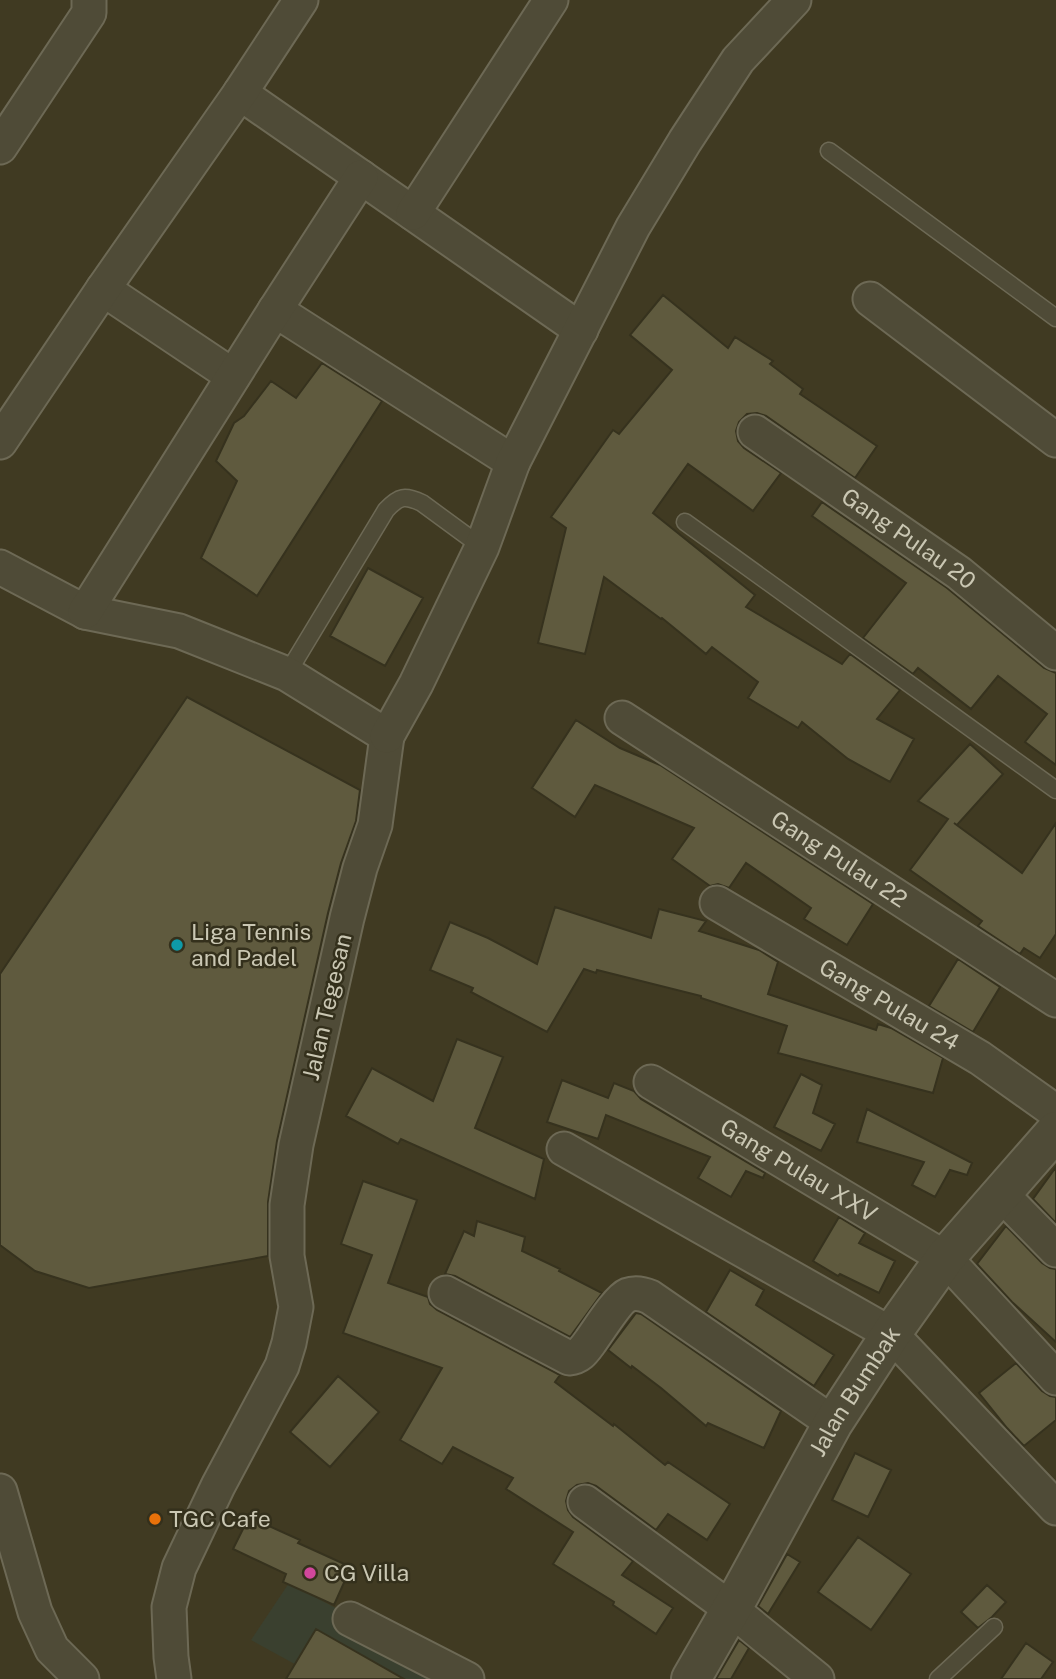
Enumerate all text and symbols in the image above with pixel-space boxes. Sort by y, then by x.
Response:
street label: Gang Pulau 20 [837,482,982,594]
street label: Gang Pulau 22 [766,805,913,913]
place label: Liga Tennis and Padel [191,918,311,971]
street label: Jalan Tegesan [297,931,356,1083]
marker: Liga Tennis and Padel [169,937,185,953]
street label: Gang Pulau 24 [815,952,964,1056]
street label: Gang Pulau XXV [716,1113,882,1227]
street label: Jalan Bumbak [804,1321,905,1461]
place label: TGC Cafe [169,1505,271,1532]
marker: TGC Cafe [147,1511,163,1527]
place label: CG Villa [324,1559,409,1586]
marker: CG Villa [302,1565,318,1581]

